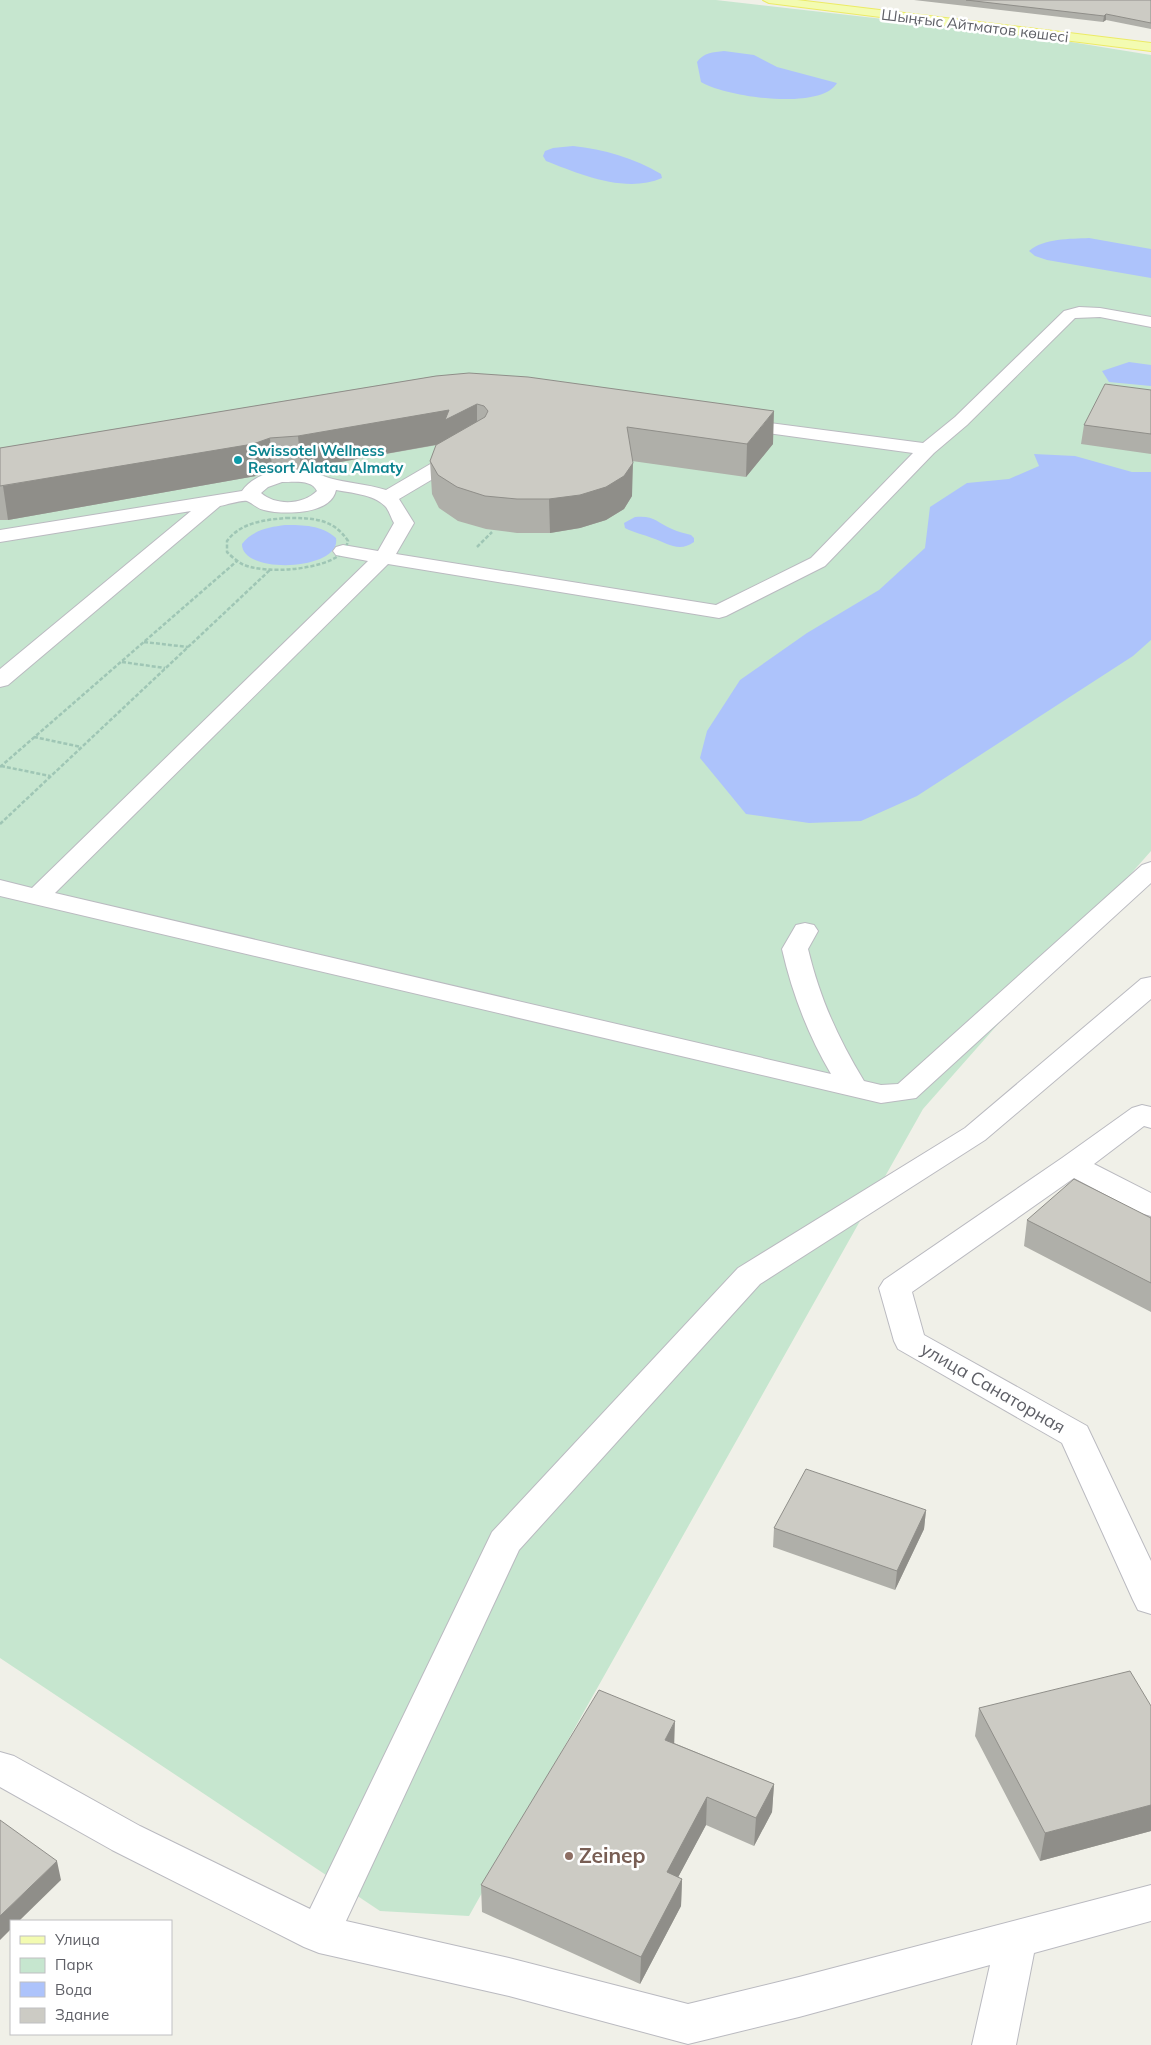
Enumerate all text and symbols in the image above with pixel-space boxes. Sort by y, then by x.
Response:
street label: Шыңғыс Айтматов көшесі [880,5,1070,46]
place label: Swissotel Wellness Resort Alatau Almaty [248,441,404,477]
marker: Swissotel Wellness Resort Alatau Almaty [232,454,244,466]
street label: улица Санаторная [917,1337,1070,1438]
place label: Zeinep [579,1842,646,1868]
marker: Zeinep [563,1850,575,1862]
legend [10,1920,172,2035]
text: Улица [54,1930,100,1949]
text: Парк [55,1955,94,1974]
text: Вода [55,1980,92,1999]
text: Здание [55,2005,109,2024]

